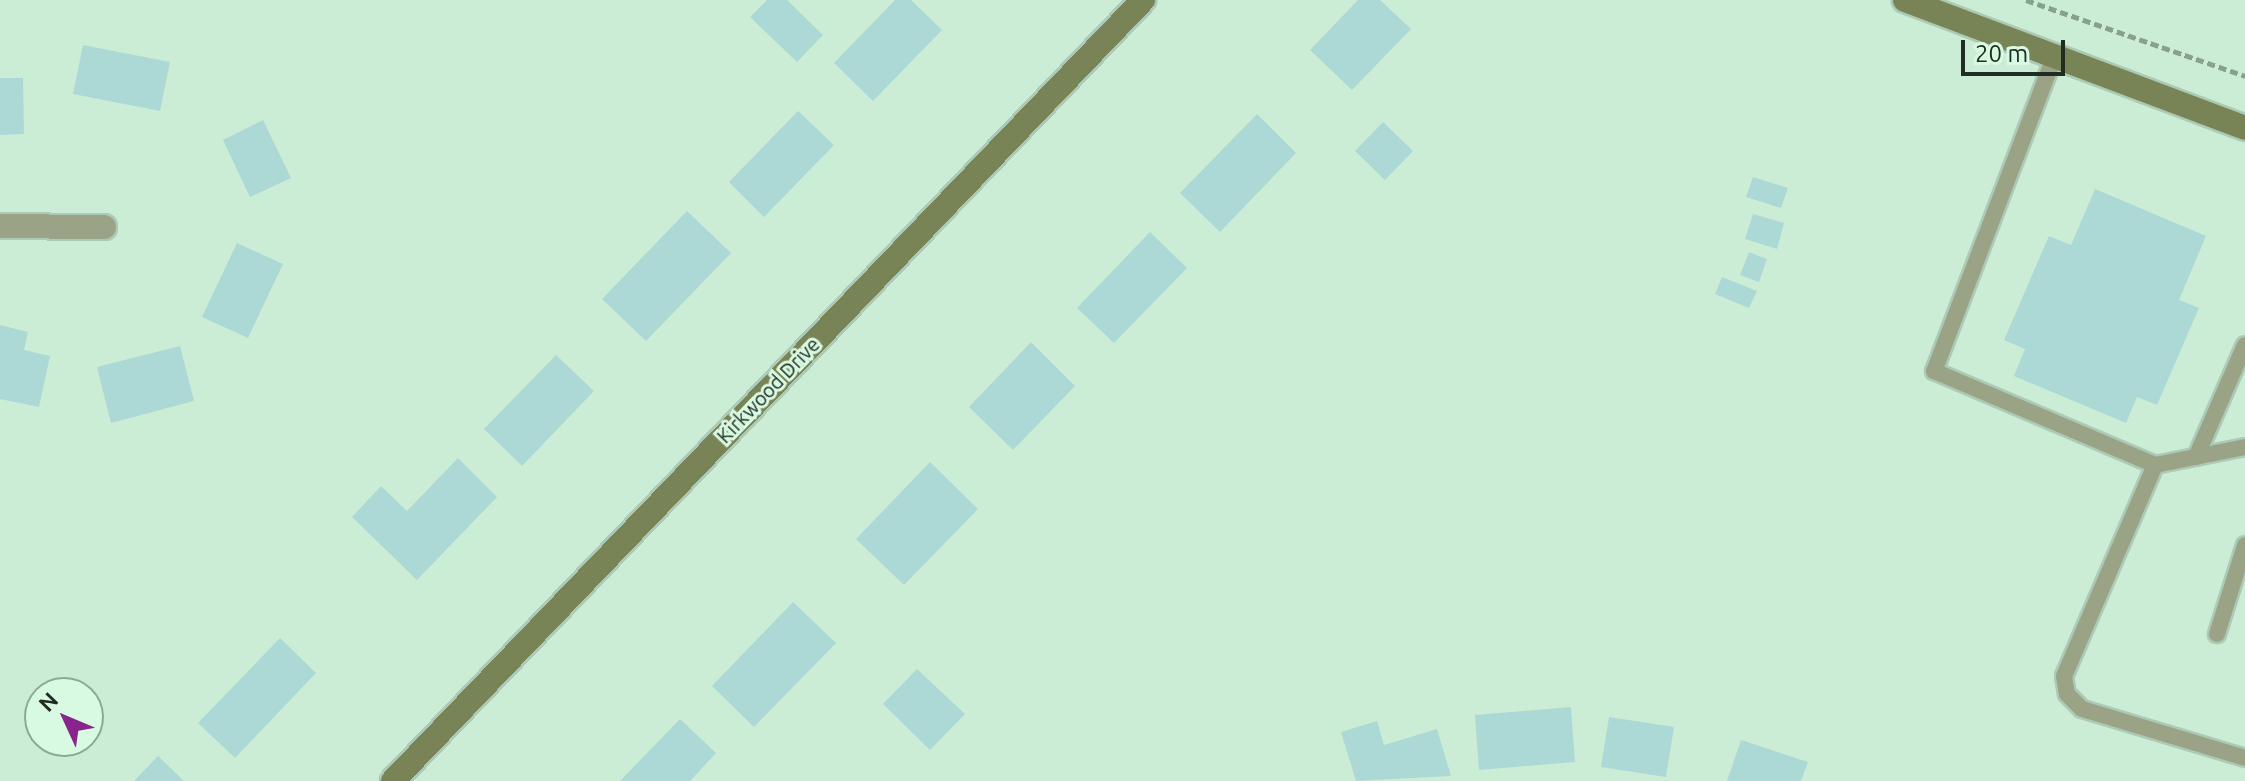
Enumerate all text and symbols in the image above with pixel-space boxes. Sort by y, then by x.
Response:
scale bar [1965,24,2069,74]
text: 20 m [1975,40,2028,67]
street label: Kirkwood Drive [712,332,824,448]
north arrow [24,677,104,757]
text: N [33,687,63,716]

